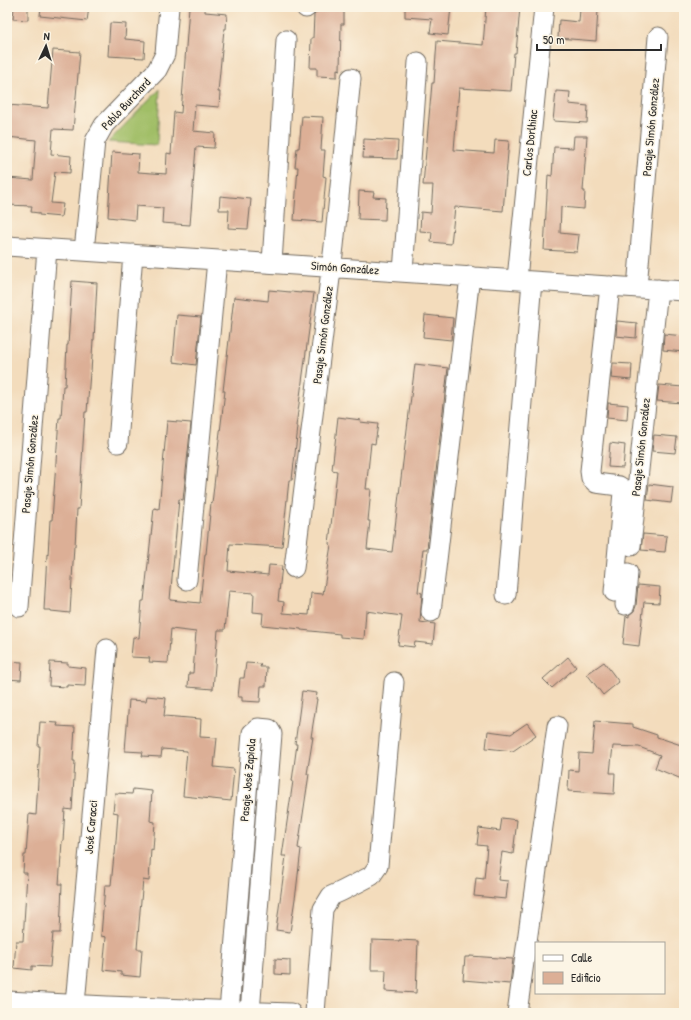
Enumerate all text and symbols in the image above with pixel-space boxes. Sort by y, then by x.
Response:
north arrow [26,26,66,66]
scale bar [537,26,661,52]
text: N [43,29,50,43]
text: 50 m [543,31,564,48]
street label: Pablo Burchard [97,74,154,133]
street label: Pasaje Simón González [638,77,663,177]
street label: Carlos Dorlhiac [518,109,541,177]
street label: Simón González [310,257,380,278]
street label: Pasaje Simón González [308,285,337,385]
street label: Pasaje Simón González [627,397,654,497]
street label: Pasaje Simón González [17,414,42,514]
street label: Pasaje José Zapiola [235,738,260,822]
street label: José Caracci [80,799,101,855]
legend [535,942,665,994]
text: Calle [571,949,592,966]
text: Edificio [571,969,601,986]

